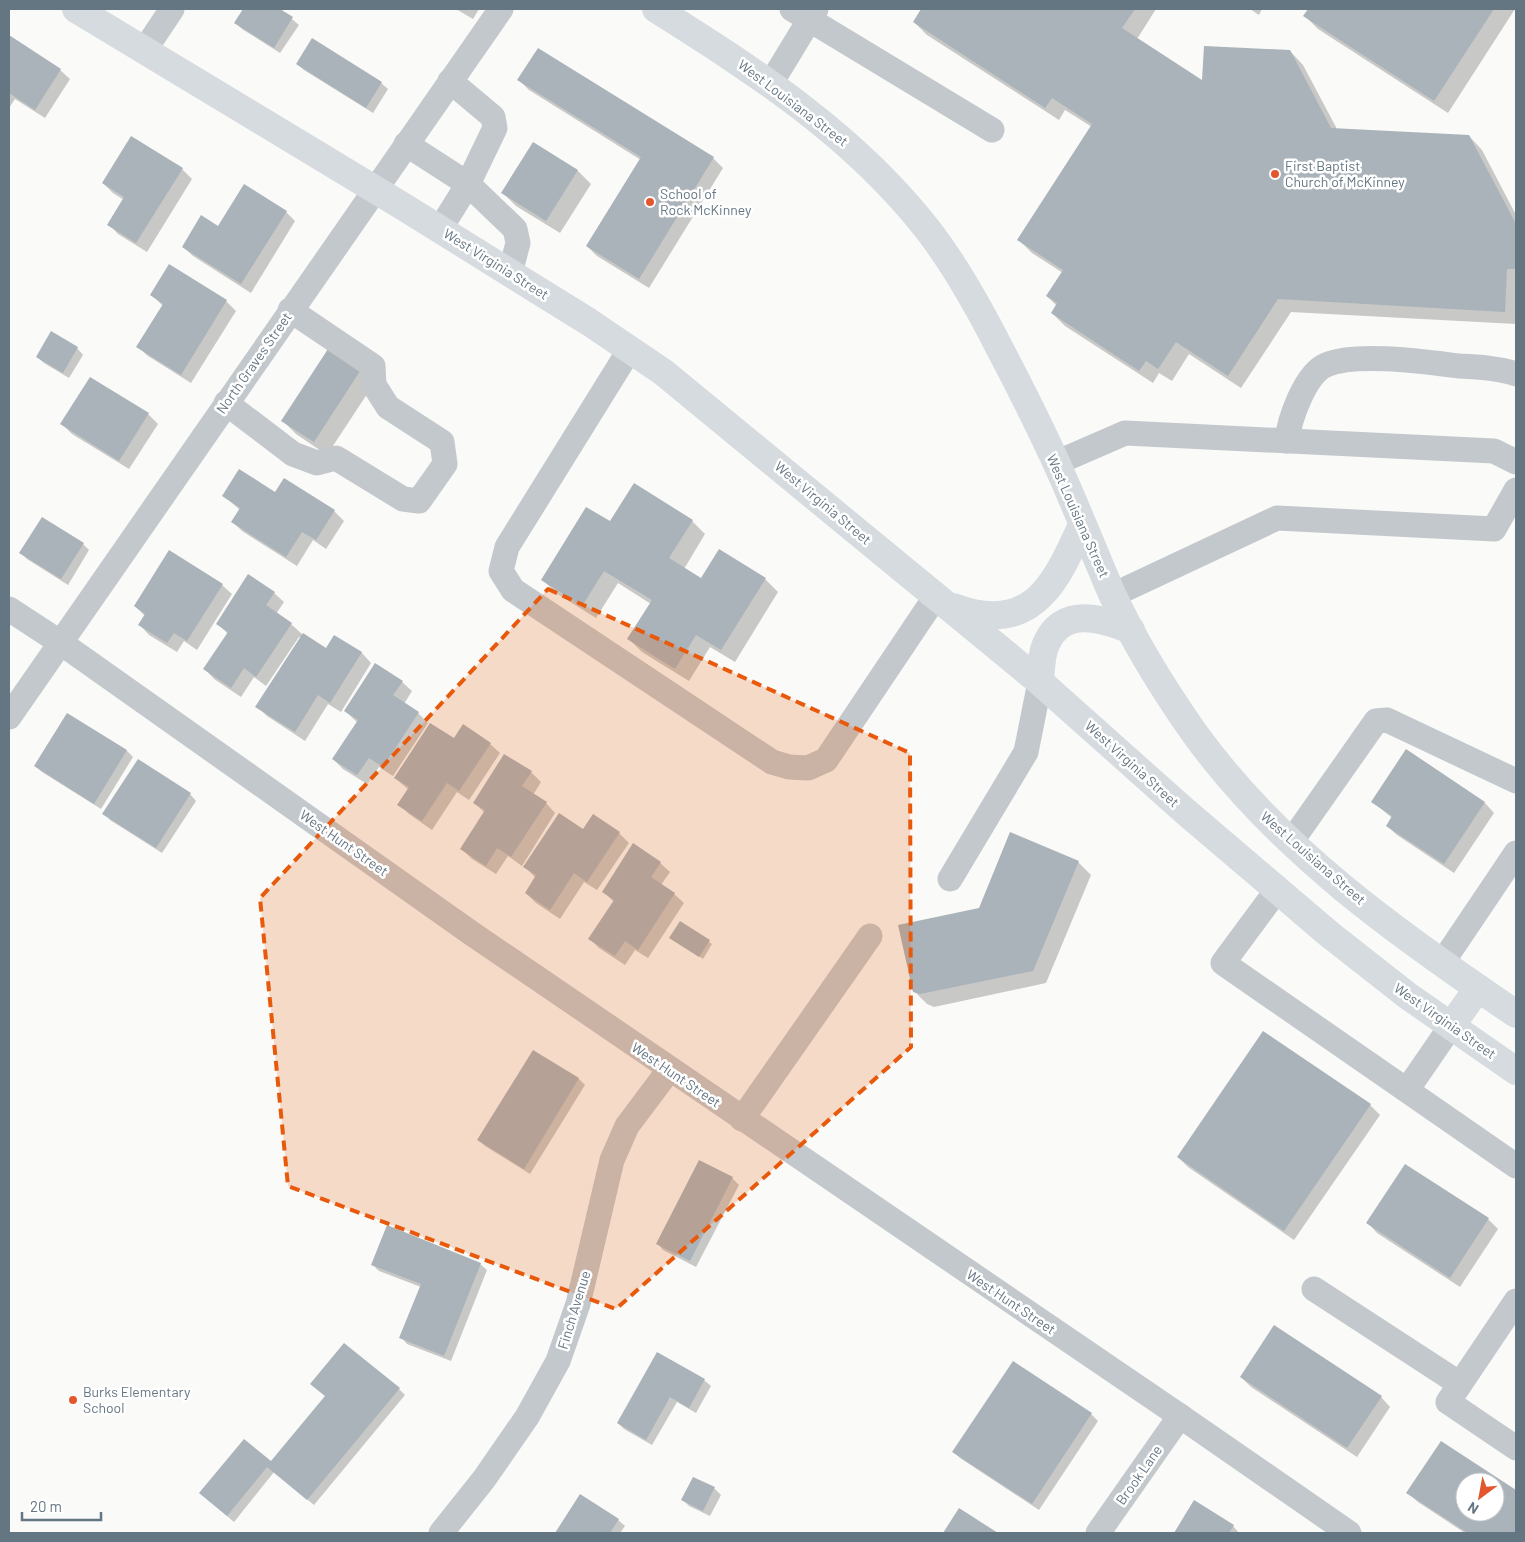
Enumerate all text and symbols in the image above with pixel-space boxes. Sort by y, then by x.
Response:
street label: West Louisiana Street [735,56,852,150]
place label: First Baptist Church of McKinney [1285,157,1405,190]
marker: First Baptist Church of McKinney [1269,168,1281,180]
place label: School of Rock McKinney [660,185,752,218]
marker: School of Rock McKinney [644,196,656,208]
street label: West Virginia Street [441,224,552,303]
street label: North Graves Street [212,309,295,417]
street label: West Louisiana Street [1044,451,1113,580]
street label: West Virginia Street [772,457,875,548]
street label: West Virginia Street [1082,717,1183,810]
street label: West Hunt Street [297,806,392,879]
street label: West Louisiana Street [1257,807,1369,908]
street label: West Virginia Street [1391,979,1500,1062]
street label: West Hunt Street [628,1038,724,1111]
street label: West Hunt Street [963,1265,1059,1338]
street label: Finch Avenue [554,1269,594,1351]
place label: Burks Elementary School [83,1383,191,1416]
marker: Burks Elementary School [67,1394,79,1406]
street label: Brook Lane [1112,1442,1165,1508]
north arrow [1455,1472,1505,1522]
scale bar [22,1490,101,1522]
text: 20 m [30,1497,62,1515]
text: N [1464,1499,1481,1518]

